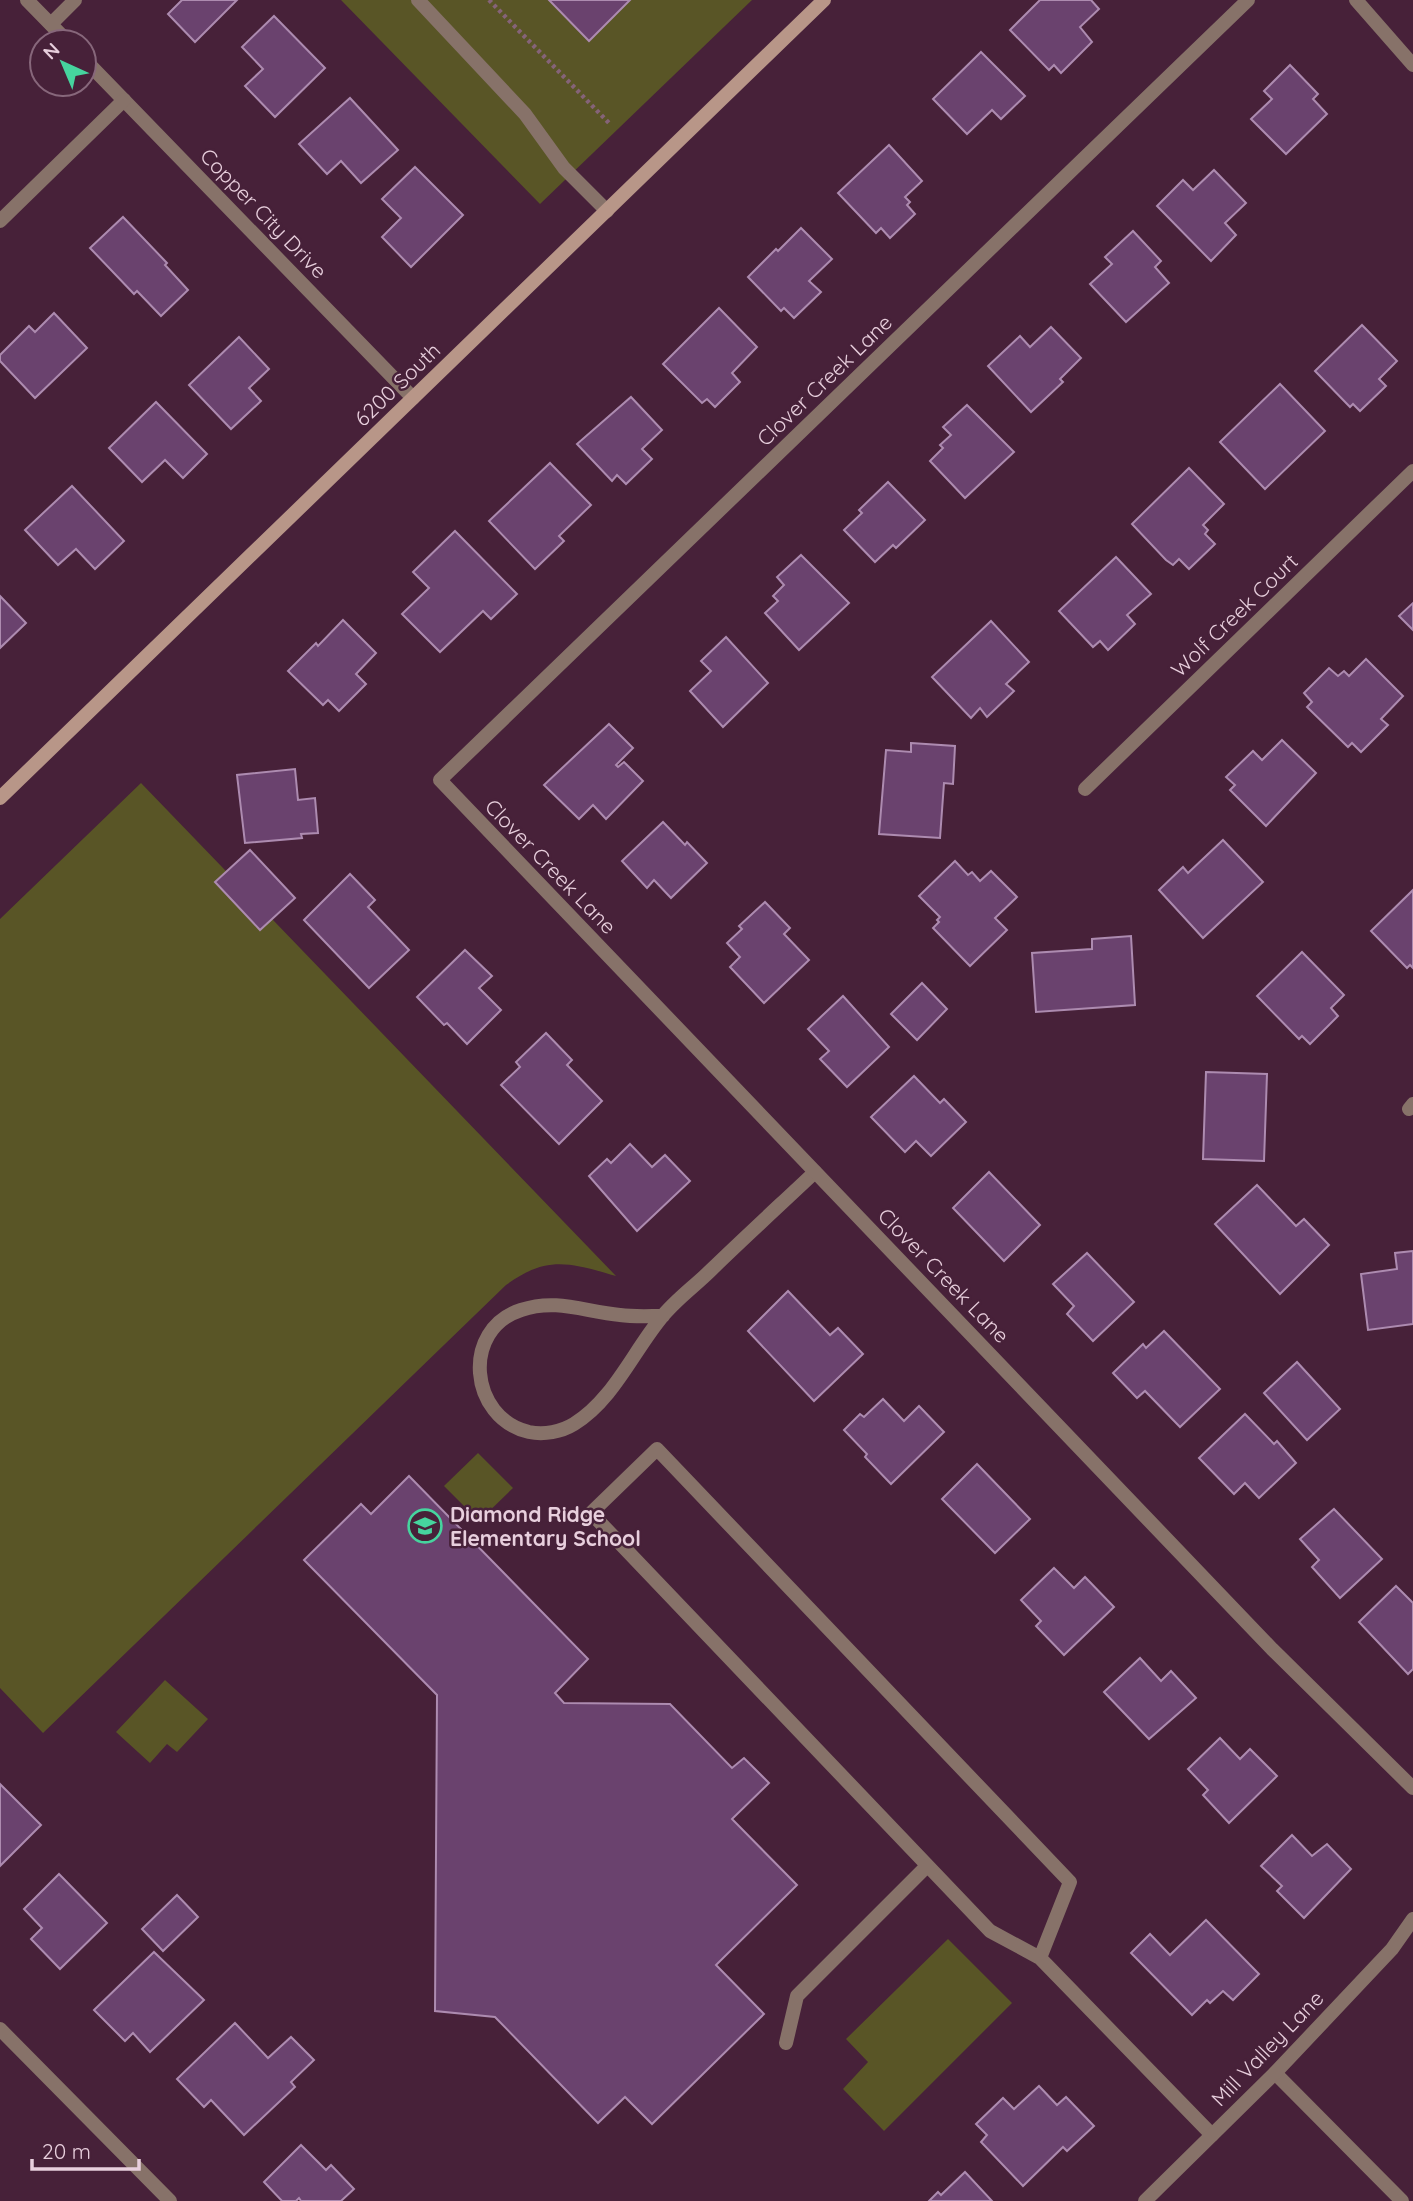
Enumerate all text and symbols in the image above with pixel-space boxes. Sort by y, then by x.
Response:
north arrow [28,28,98,98]
text: N [38,37,65,64]
street label: Copper City Drive [195,142,333,284]
street label: Clover Creek Lane [751,309,897,451]
street label: 6200 South [349,337,445,431]
street label: Wolf Creek Court [1165,548,1303,682]
street label: Clover Creek Lane [480,793,622,939]
street label: Clover Creek Lane [873,1202,1015,1348]
place label: Diamond Ridge Elementary School [450,1501,641,1551]
school or university icon: Diamond Ridge Elementary School [406,1507,444,1545]
street label: Mill Valley Lane [1205,1985,1329,2111]
scale bar [32,2128,138,2172]
text: 20 m [42,2138,91,2164]

